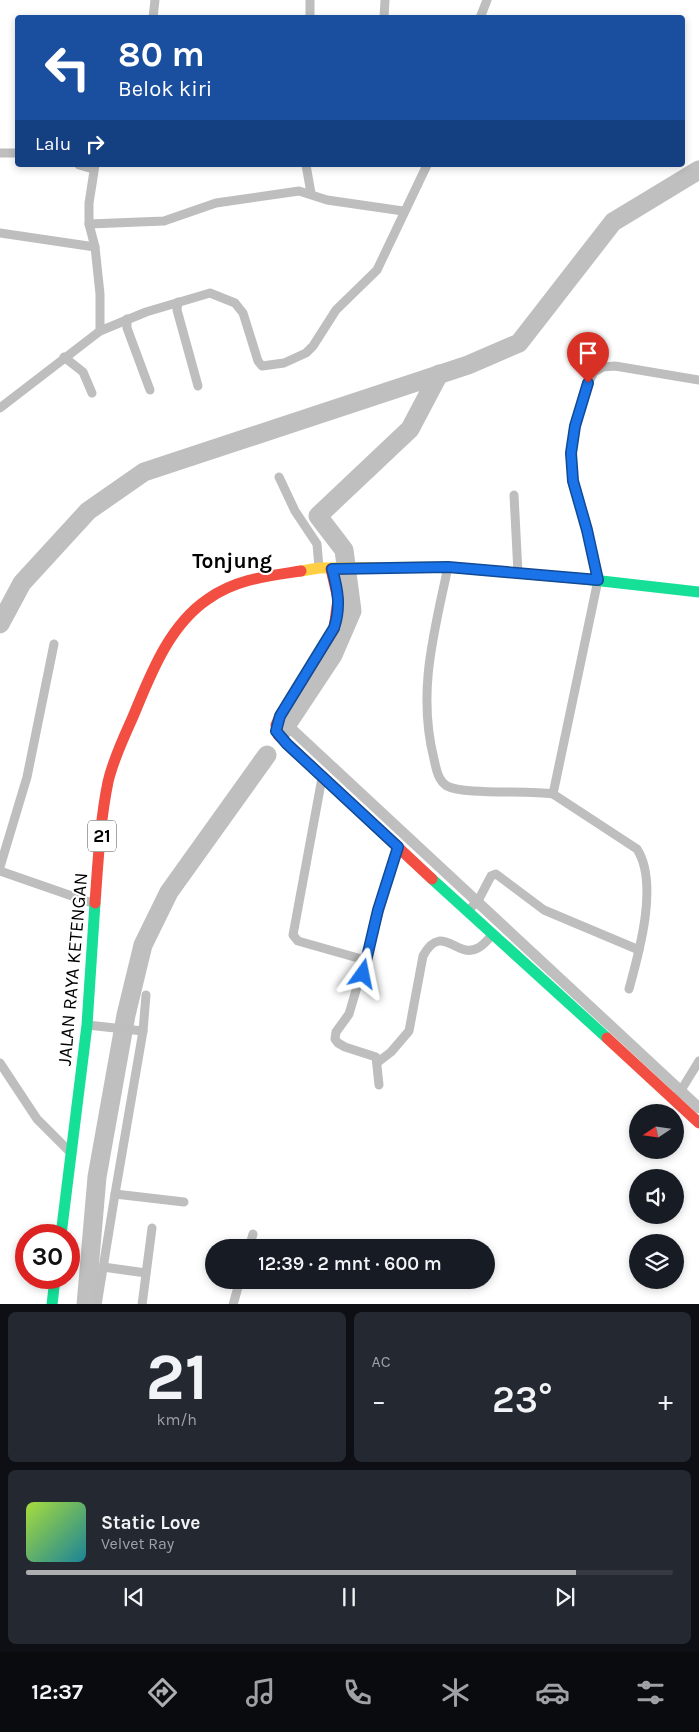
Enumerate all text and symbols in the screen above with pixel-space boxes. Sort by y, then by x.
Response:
text: 80 m [118,34,205,75]
icon: left [35,35,100,100]
text: Belok kiri [118,76,212,102]
icon: right [81,130,109,158]
text: Lalu [35,133,71,155]
pin [567,332,609,383]
icon: arrive [574,339,602,367]
district label: Tonjung [192,549,272,573]
road number: 21 [88,820,116,851]
street label: JALAN RAYA KETENGAN [54,871,92,1067]
position arrow [336,947,388,999]
north arrow [629,1104,684,1159]
map controls [629,1104,684,1289]
button: sound [629,1169,684,1224]
speed limit sign: 30 [15,1224,80,1289]
button: layers [629,1234,684,1289]
text: 12:39 · 2 mnt · 600 m [258,1253,442,1275]
text: 21 [146,1339,208,1415]
text: AC [372,1352,391,1371]
text: 23° [492,1377,552,1422]
text: − [372,1384,386,1417]
text: + [658,1384,673,1417]
text: km/h [156,1410,197,1429]
text: Static Love [101,1512,200,1534]
text: Velvet Ray [101,1534,174,1553]
icon: previous [120,1583,148,1611]
icon: pause [335,1583,363,1611]
icon: next [551,1583,579,1611]
icon: directions [145,1675,180,1710]
icon: music [243,1675,278,1710]
icon: phone [340,1675,375,1710]
icon: climate [438,1675,473,1710]
icon: car [535,1675,570,1710]
icon: filters [633,1675,668,1710]
text: 12:37 [31,1679,83,1705]

